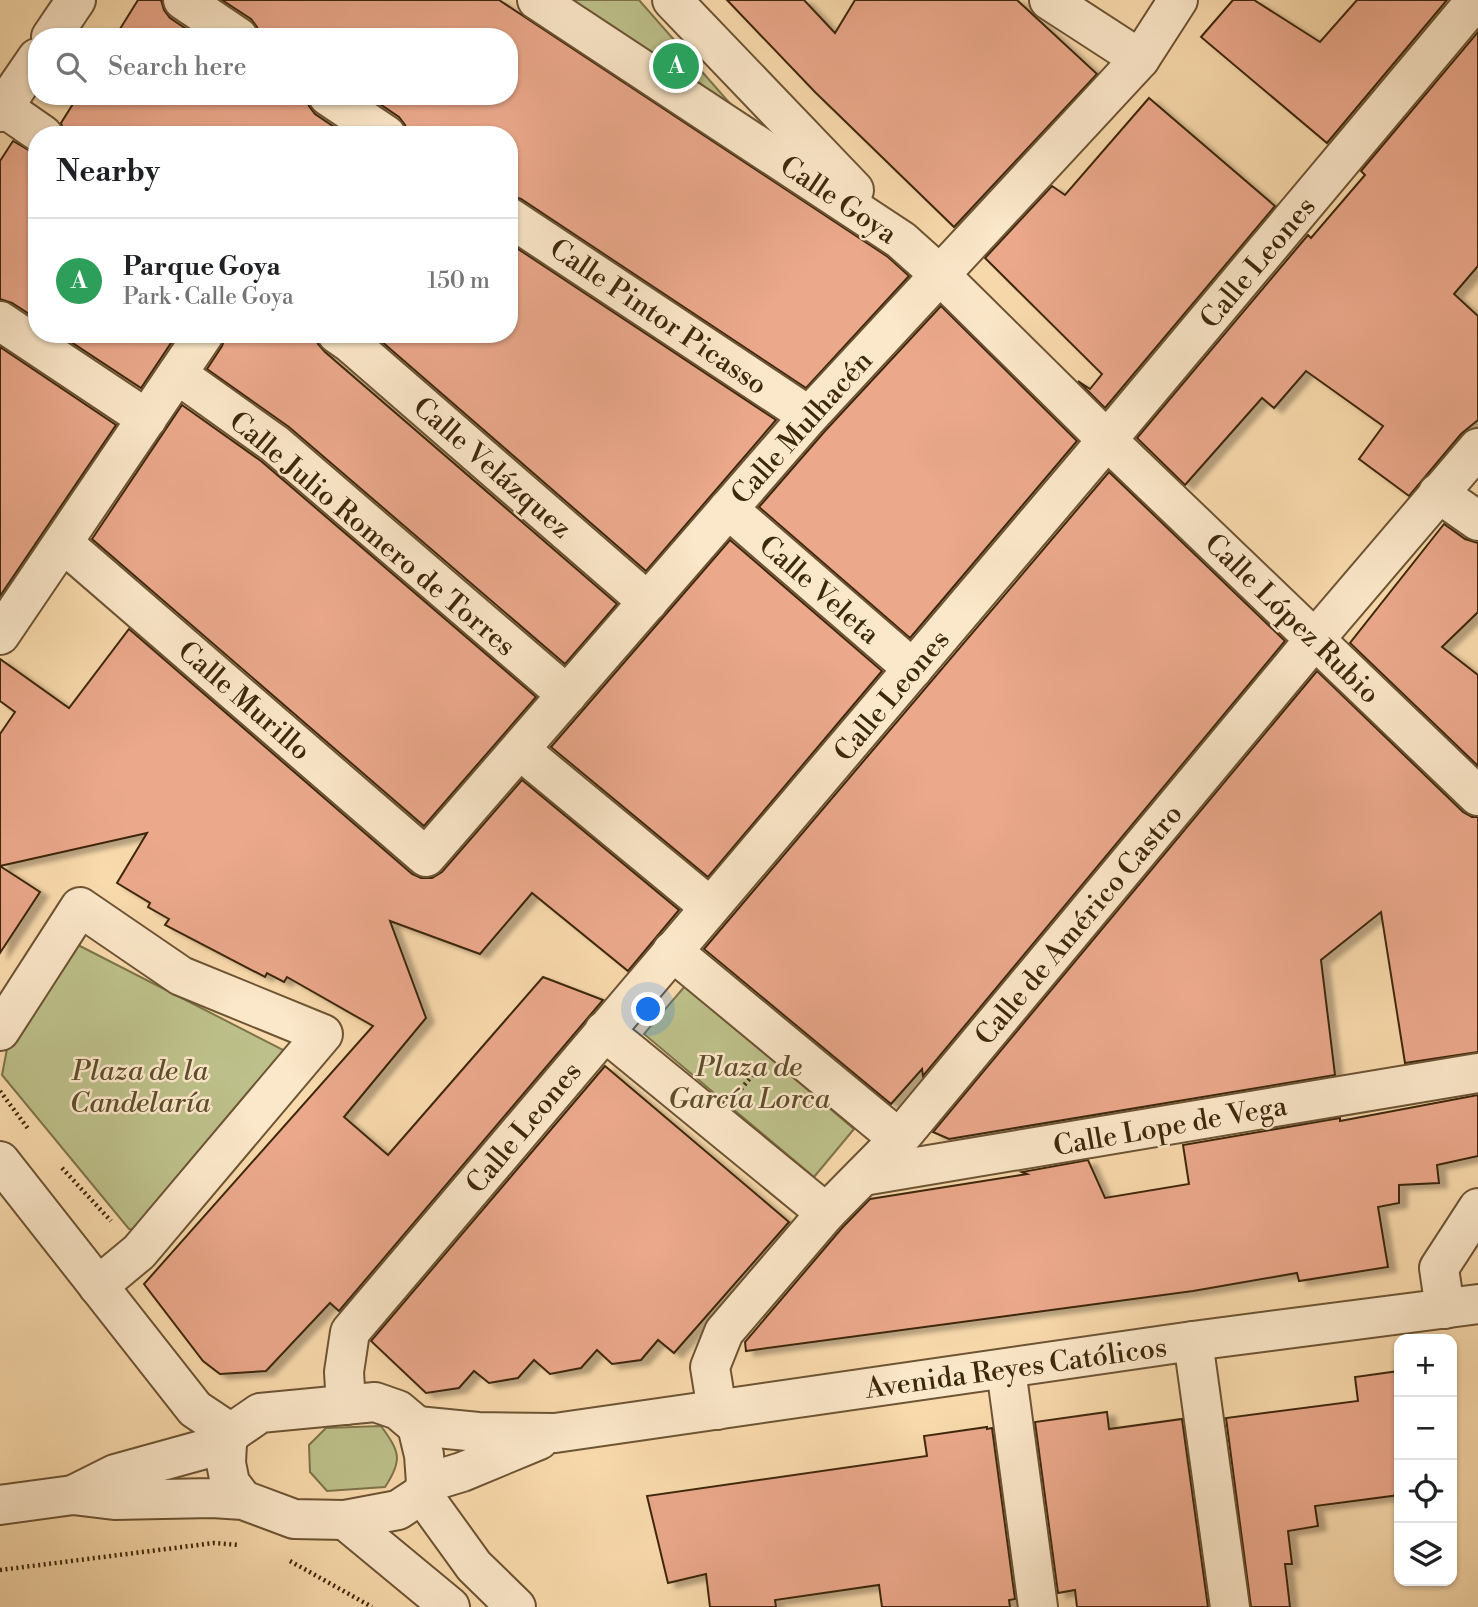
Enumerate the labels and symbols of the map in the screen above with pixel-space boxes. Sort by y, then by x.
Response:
pin: A [653,40,699,92]
street label: Calle Goya [773,148,904,253]
street label: Calle Leones [1193,190,1323,336]
street label: Calle Pintor Picasso [543,231,774,403]
street label: Calle Mulhacén [724,344,880,512]
street label: Calle Velázquez [406,390,578,546]
street label: Calle Julio Romero de Torres [222,404,522,664]
street label: Calle López Rubio [1197,527,1387,712]
street label: Calle Veleta [751,528,887,653]
street label: Calle Leones [827,623,957,769]
street label: Calle Murillo [170,634,318,768]
street label: Calle de Américo Castro [968,797,1190,1053]
your location [631,992,665,1026]
park label: Plaza de García Lorca [668,1050,830,1117]
park label: Plaza de la Candelaría [70,1054,211,1121]
street label: Calle Leones [459,1055,589,1201]
street label: Calle Lope de Vega [1051,1089,1291,1164]
street label: Avenida Reyes Católicos [862,1330,1169,1407]

